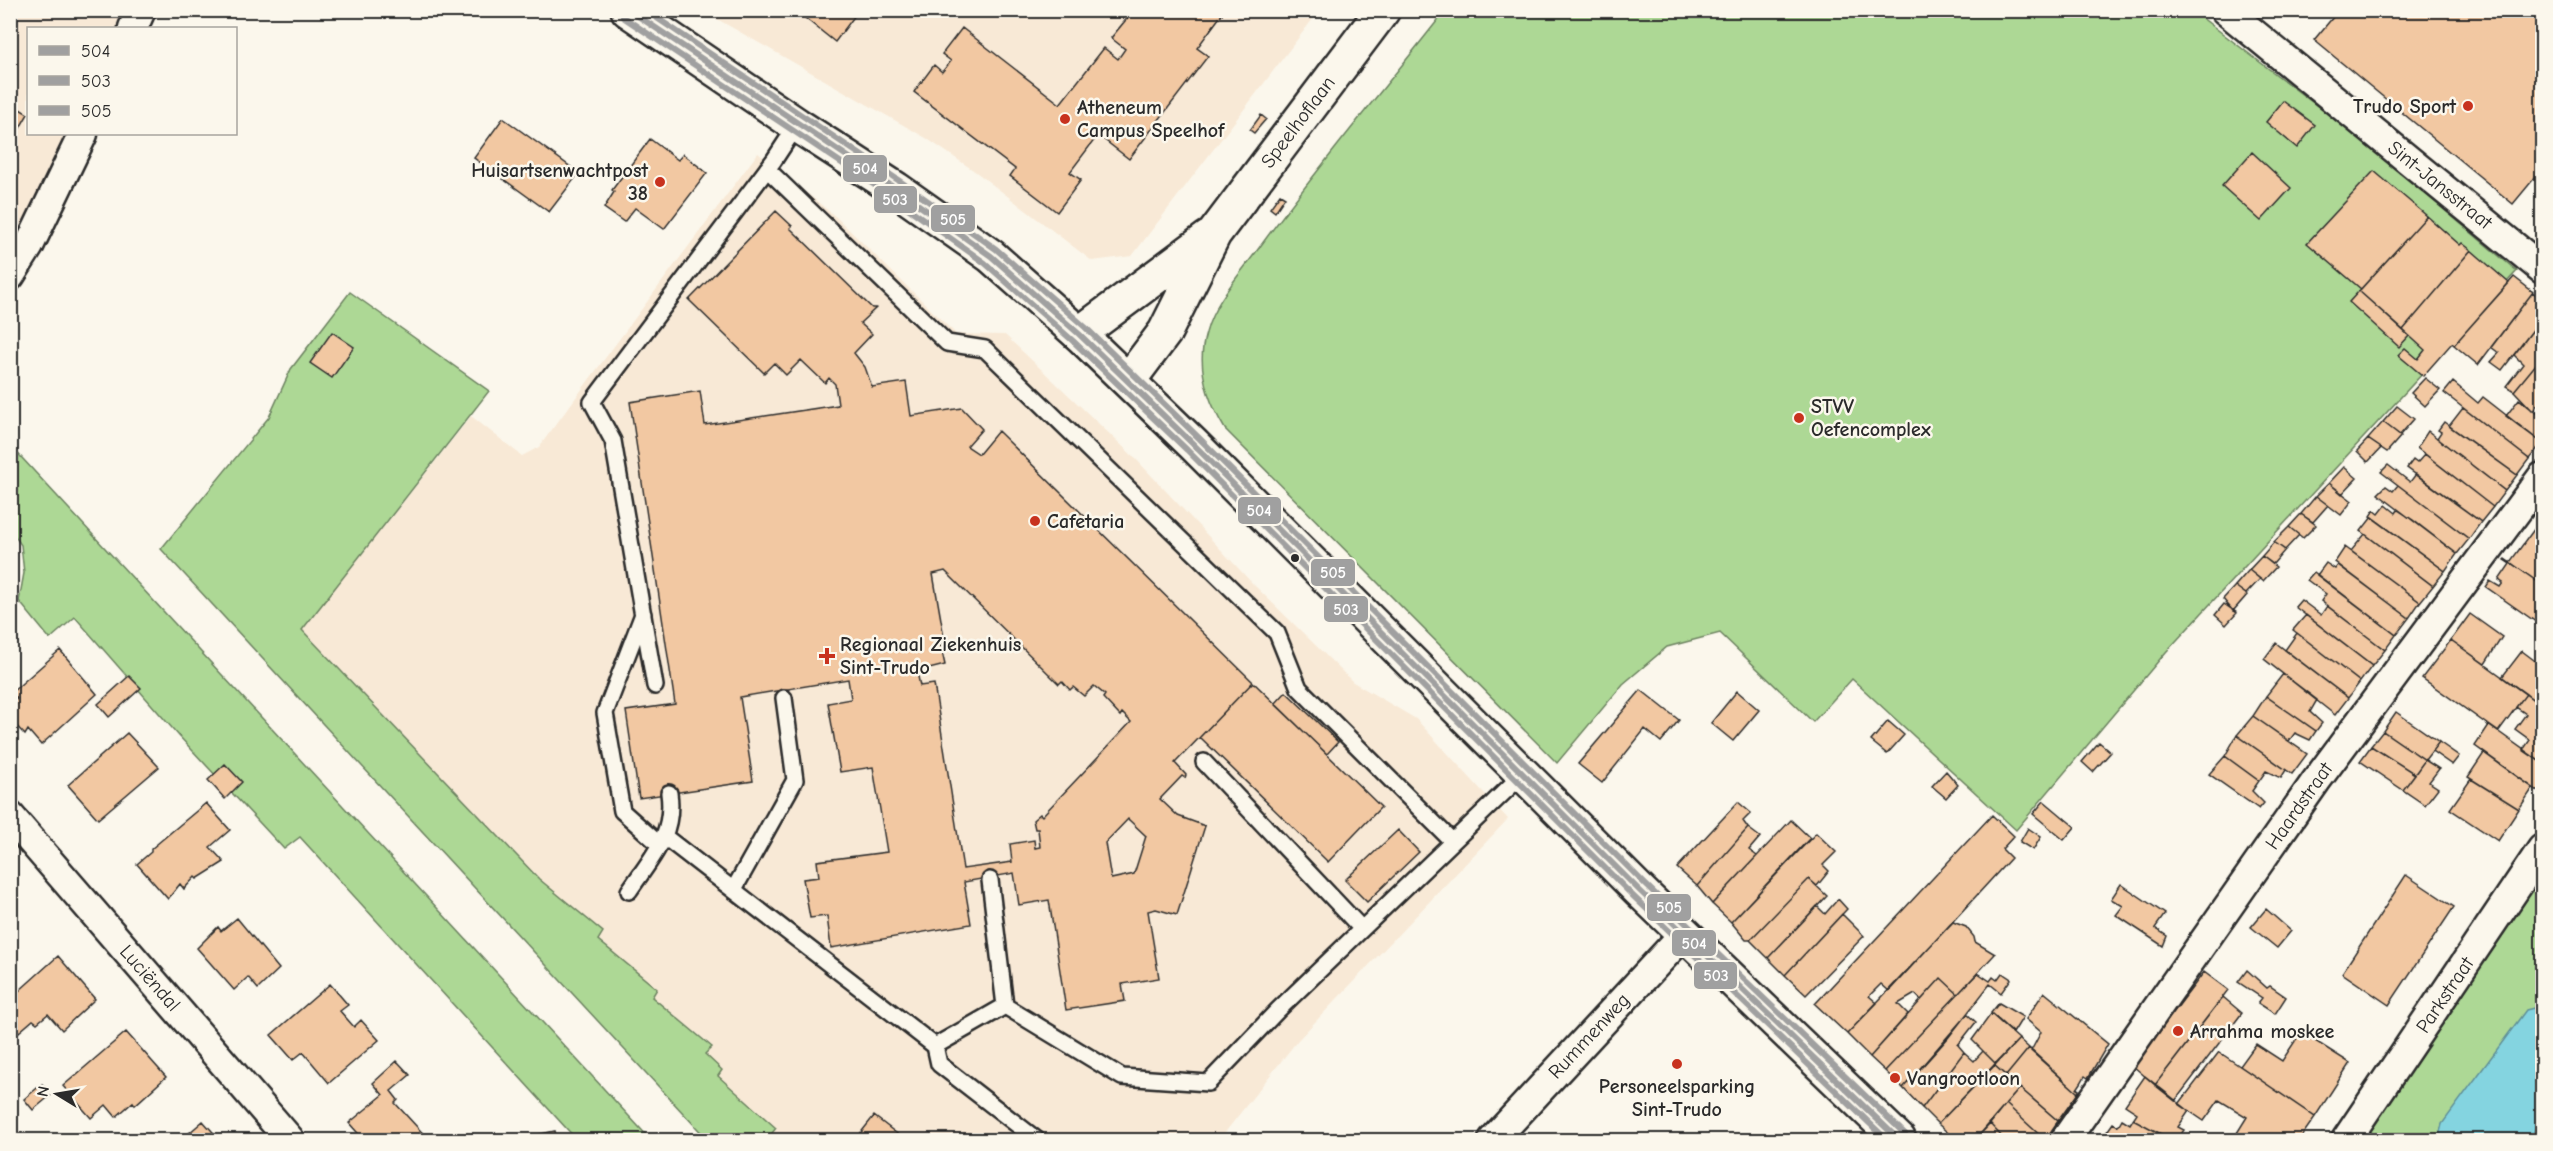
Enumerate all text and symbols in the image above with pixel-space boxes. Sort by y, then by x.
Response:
legend [27,27,237,135]
text: 504 [81,41,110,62]
text: 503 [81,71,111,92]
street label: Speelhoflaan [1256,72,1340,172]
place label: Trudo Sport [2353,95,2456,118]
place label: Atheneum Campus Speelhof [1077,96,1226,142]
marker: Trudo Sport [2461,99,2475,113]
text: 505 [81,101,111,122]
marker: Atheneum Campus Speelhof [1058,112,1072,126]
street label: Sint-Jansstraat [2383,136,2498,235]
line badge: 504 [842,154,888,183]
place label: Huisartsenwachtpost 38 [471,159,648,205]
text: 504 [852,160,878,178]
marker: Huisartsenwachtpost 38 [653,175,667,189]
line badge: 503 [873,185,918,214]
text: 503 [882,191,908,209]
line badge: 505 [930,204,976,233]
text: 505 [940,211,966,229]
place label: STVV Oefencomplex [1811,395,1931,441]
marker: STVV Oefencomplex [1792,411,1806,425]
line badge: 504 [1237,496,1282,525]
text: 504 [1246,502,1272,520]
place label: Cafetaria [1047,510,1124,533]
marker: Cafetaria [1028,514,1042,528]
unlabelled marker [1289,552,1301,564]
line badge: 505 [1310,558,1356,587]
text: 505 [1320,564,1346,582]
line badge: 503 [1323,595,1369,623]
text: 503 [1333,601,1359,619]
place label: Regionaal Ziekenhuis Sint-Trudo [840,633,1021,679]
marker: Regionaal Ziekenhuis Sint-Trudo [818,647,836,665]
street label: Haardstraat [2261,757,2338,854]
line badge: 505 [1646,893,1692,922]
text: 505 [1656,899,1682,917]
line badge: 504 [1671,929,1717,957]
text: 504 [1681,935,1707,953]
street label: Luciëndal [115,940,185,1016]
street label: Parkstraat [2411,952,2479,1037]
line badge: 503 [1693,961,1738,990]
text: 503 [1703,967,1729,985]
street label: Rummenweg [1544,988,1634,1084]
place label: Arrahma moskee [2190,1020,2335,1043]
marker: Arrahma moskee [2171,1024,2185,1038]
marker: Personeelsparking Sint-Trudo [1670,1057,1684,1071]
north arrow [27,1064,87,1124]
place label: Vangrootloon [1907,1067,2020,1090]
marker: Vangrootloon [1888,1071,1902,1085]
place label: Personeelsparking Sint-Trudo [1599,1075,1755,1121]
text: N [33,1084,53,1098]

